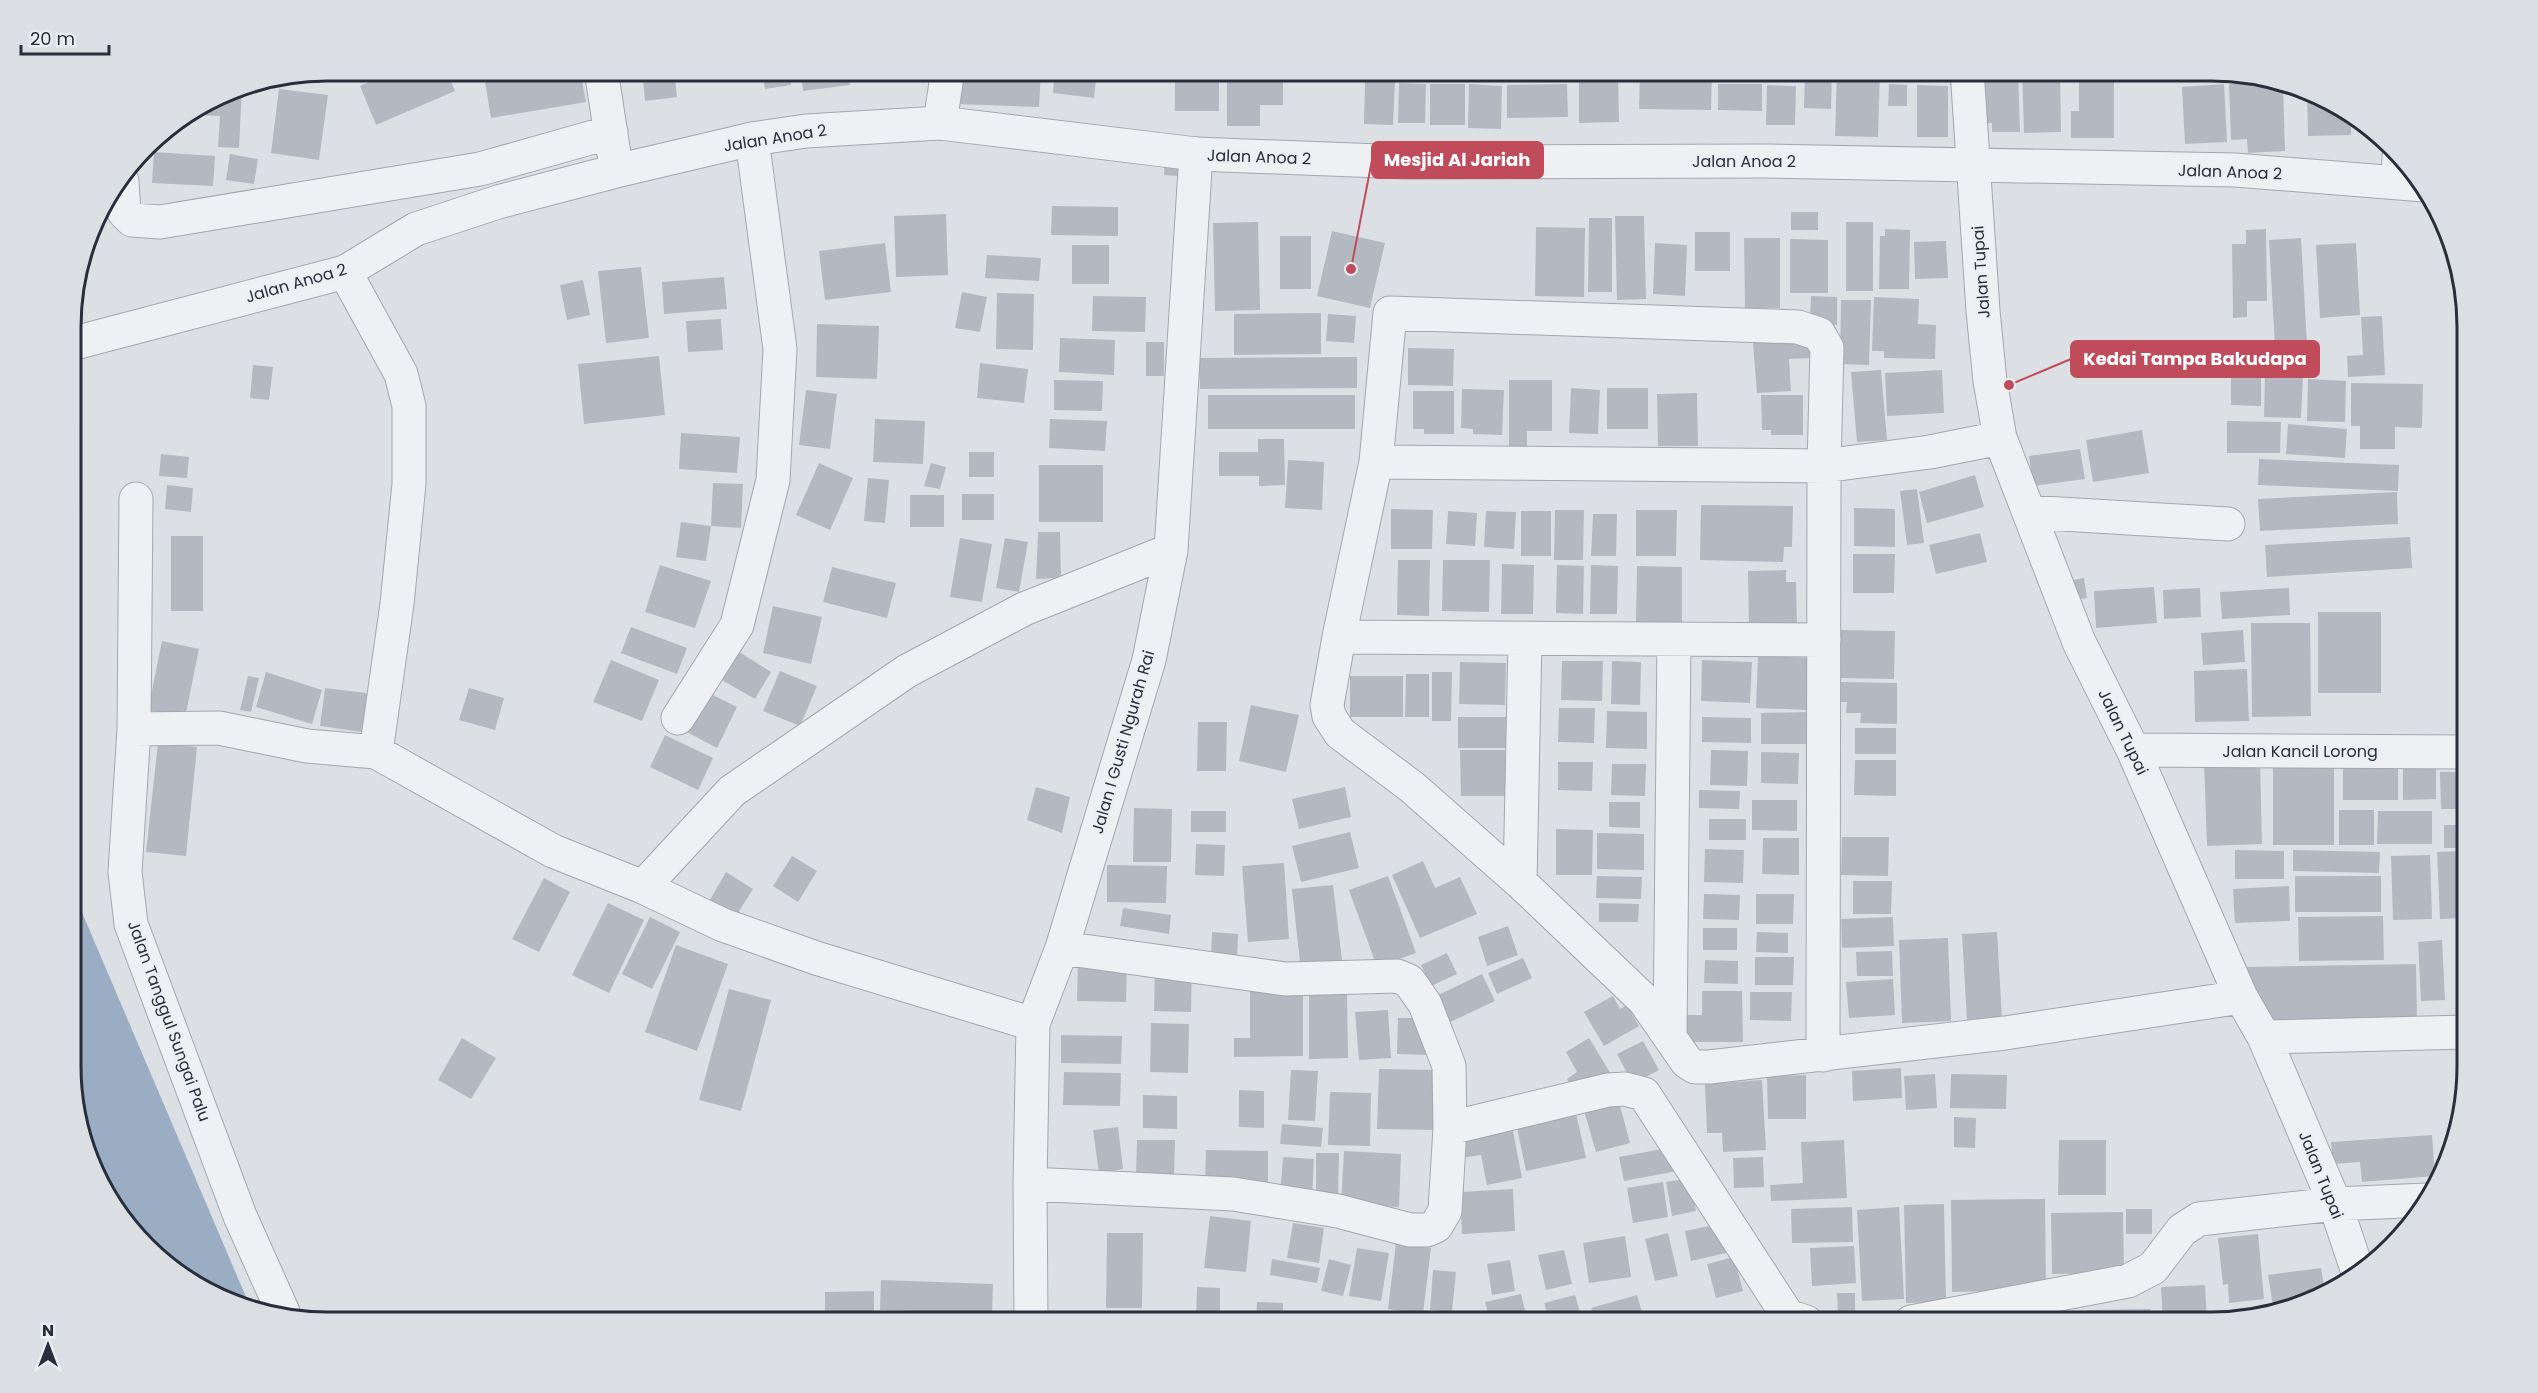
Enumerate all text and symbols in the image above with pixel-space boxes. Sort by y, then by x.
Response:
scale bar [21,18,110,56]
text: 20 m [30,26,75,51]
street label: Jalan Anoa 2 [722,118,828,158]
callout: Mesjid Al Jariah [1372,142,1543,178]
street label: Jalan Anoa 2 [1207,144,1311,170]
text: Mesjid Al Jariah [1384,147,1530,172]
street label: Jalan Anoa 2 [1692,150,1796,173]
street label: Jalan Anoa 2 [2178,159,2282,185]
street label: Jalan Tupai [1966,225,1996,319]
street label: Jalan Anoa 2 [243,258,349,308]
callout: Kedai Tampa Bakudapa [2071,341,2319,377]
text: Kedai Tampa Bakudapa [2083,346,2307,371]
street label: Jalan I Gusti Ngurah Rai [1086,648,1160,836]
street label: Jalan Tupai [2092,685,2154,779]
street label: Jalan Kancil Lorong [2222,740,2378,763]
street label: Jalan Tanggul Sungai Palu [122,917,216,1125]
street label: Jalan Tupai [2293,1128,2349,1222]
north arrow [18,1315,78,1375]
text: N [42,1319,54,1342]

